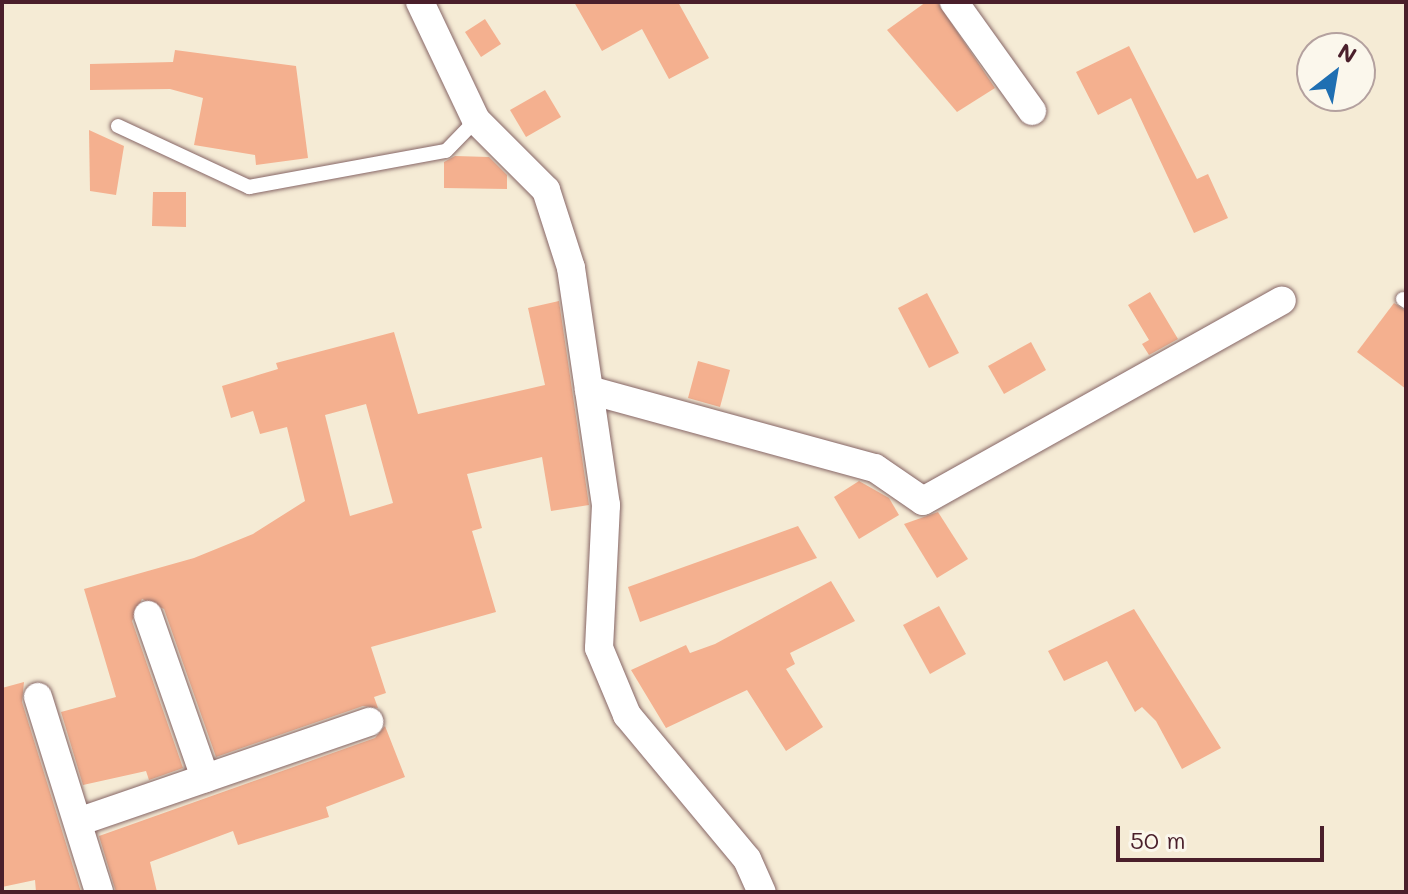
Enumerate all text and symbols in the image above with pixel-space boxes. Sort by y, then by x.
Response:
north arrow [1296,32,1376,112]
text: N [1333,36,1362,69]
scale bar [1120,810,1328,860]
text: 50 m [1130,824,1186,855]

